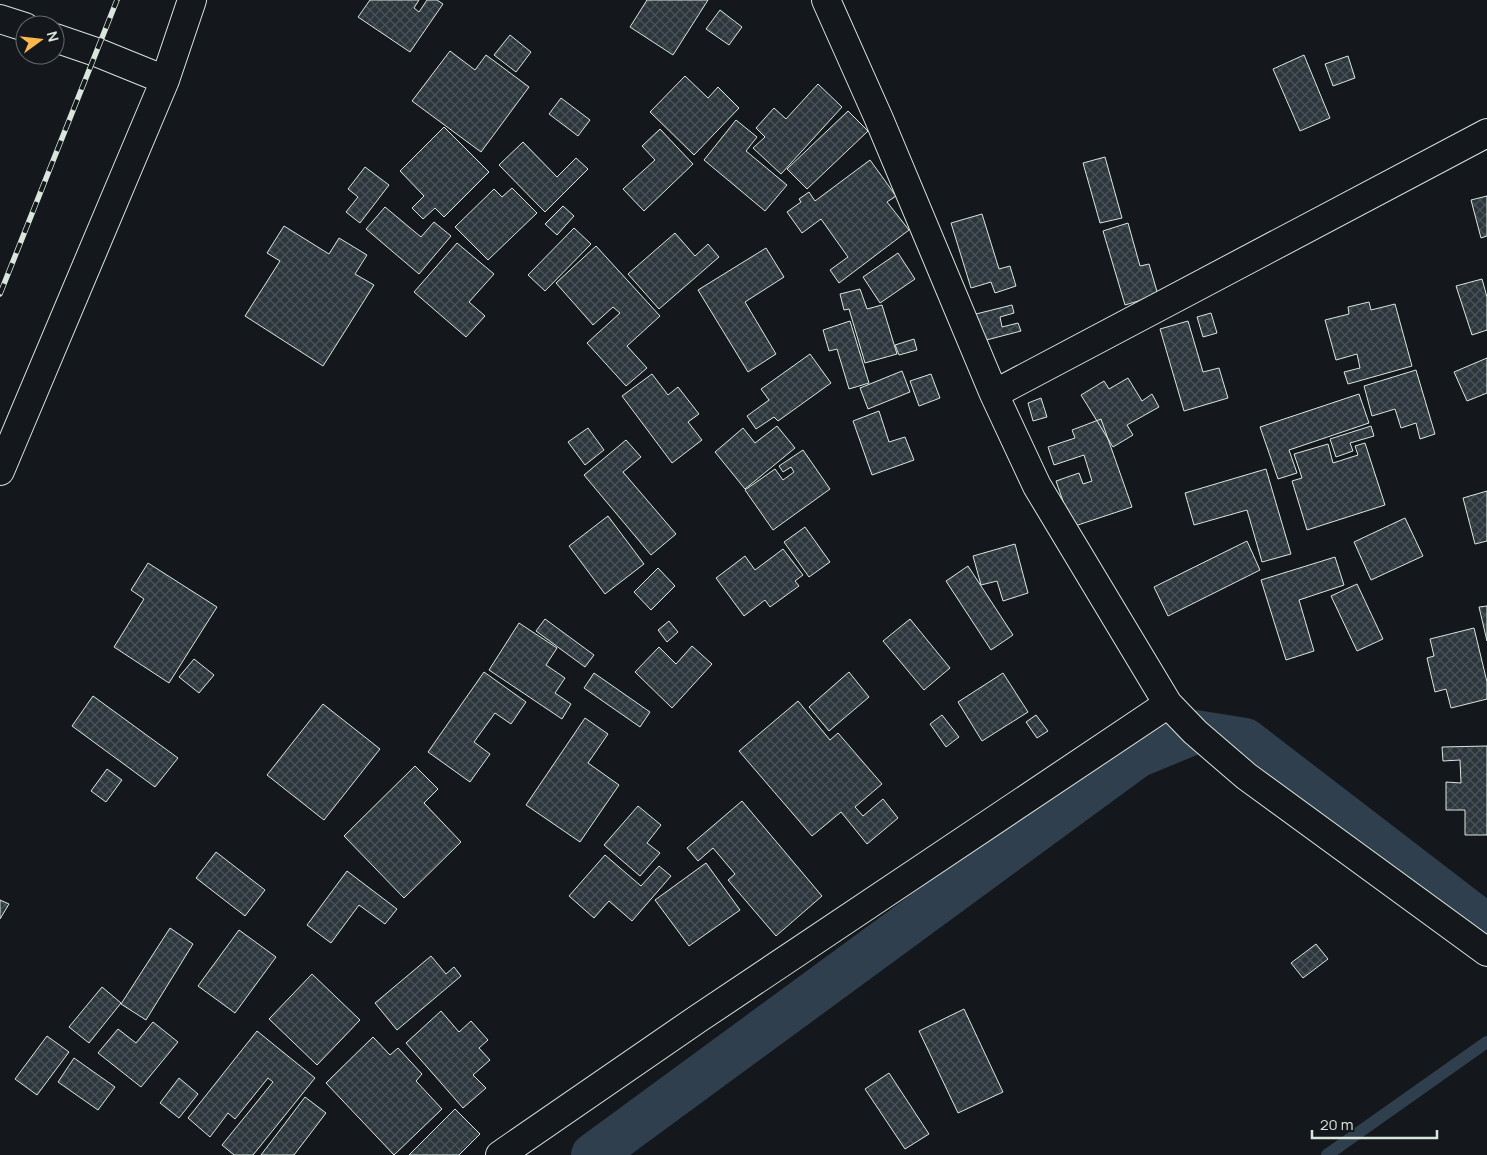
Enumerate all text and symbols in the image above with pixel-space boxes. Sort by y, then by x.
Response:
north arrow [15,15,65,65]
text: N [43,29,64,44]
scale bar [1312,1108,1437,1140]
text: 20 m [1320,1114,1353,1135]

